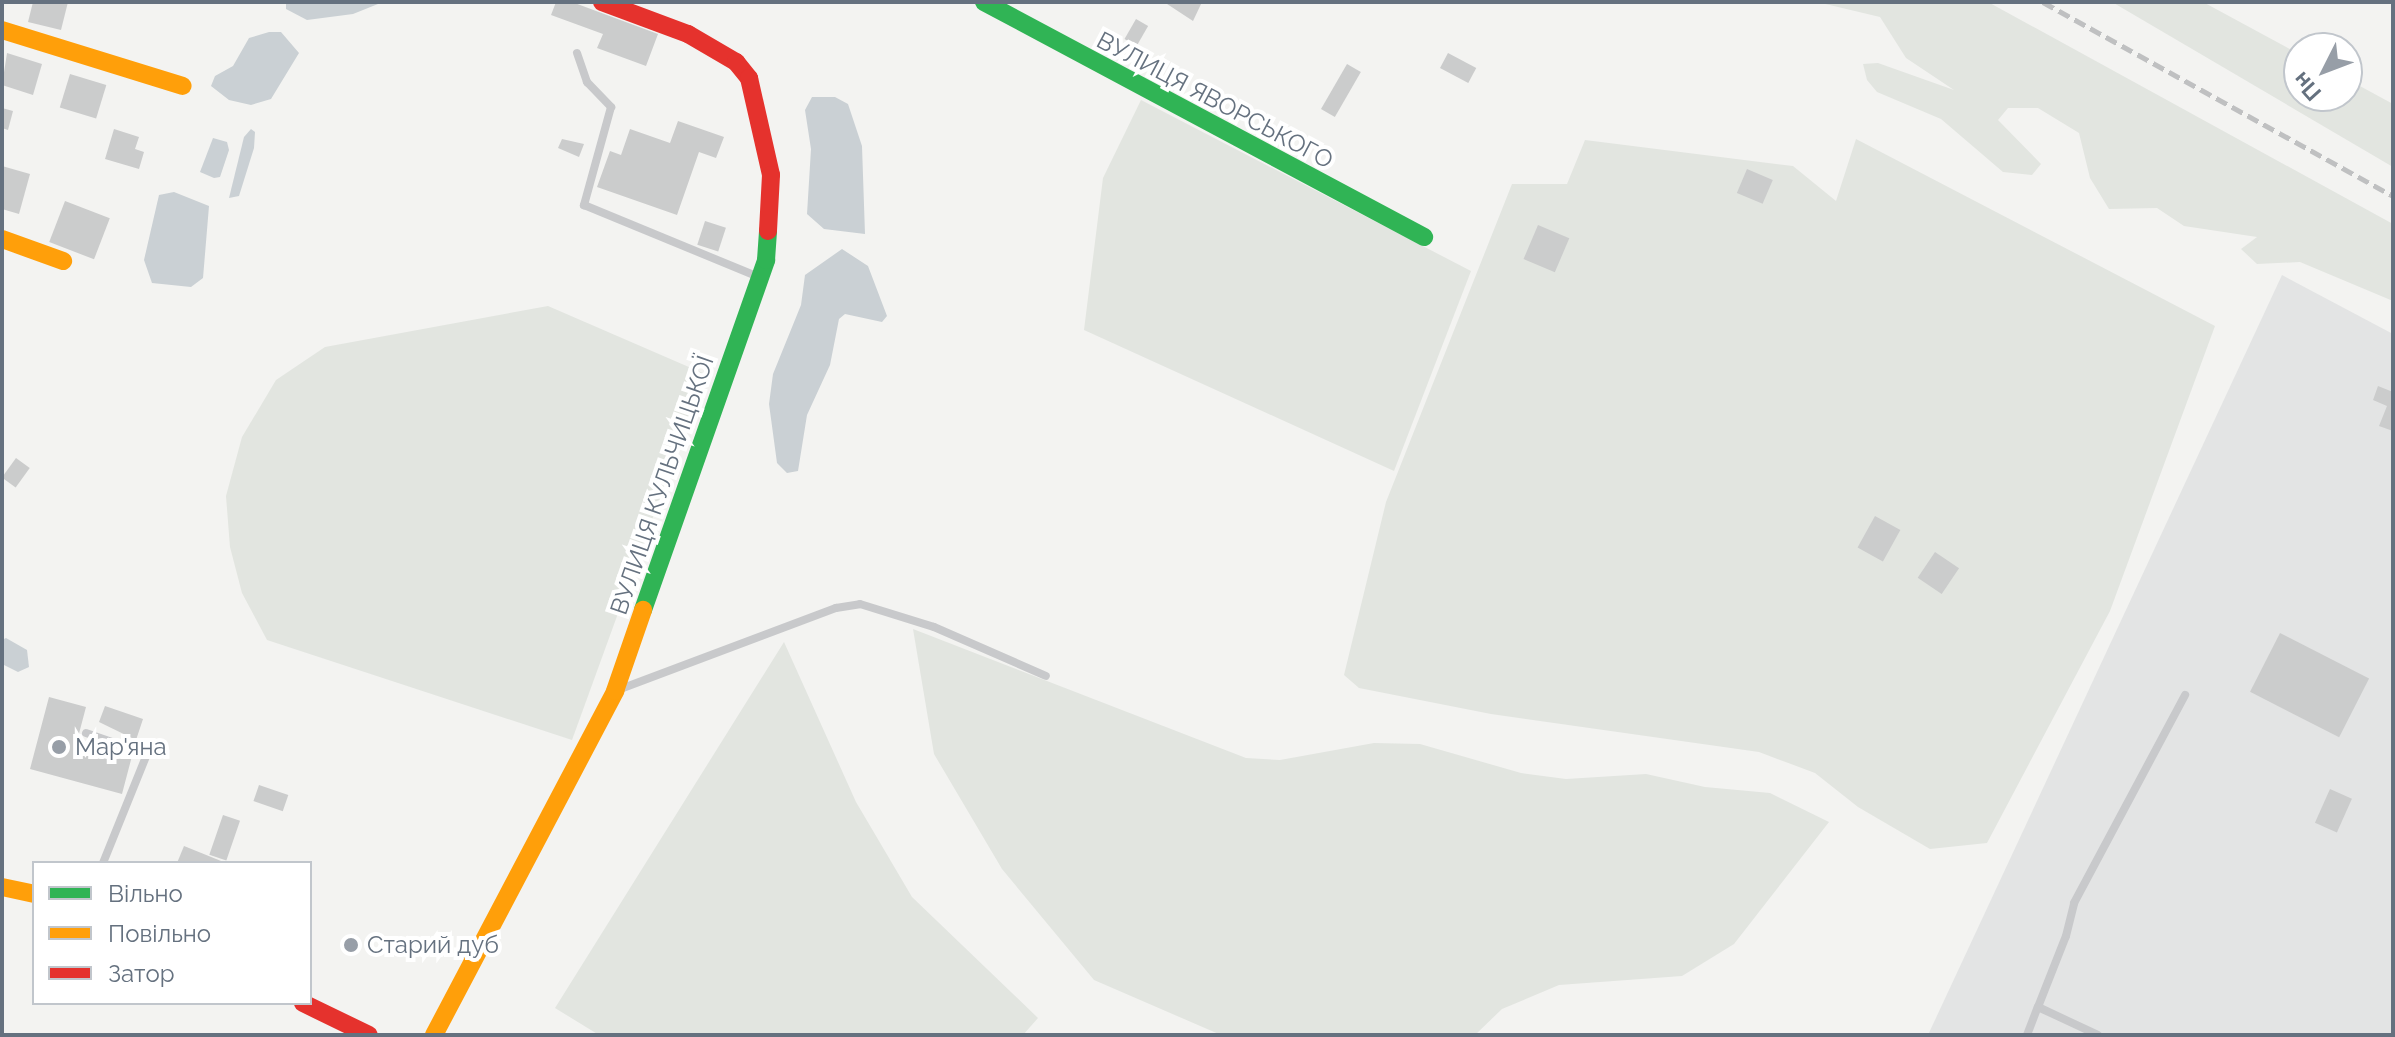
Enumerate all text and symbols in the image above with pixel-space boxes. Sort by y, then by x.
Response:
street label: ВУЛИЦЯ ЯВОРСЬКОГО [1092,25,1338,175]
north arrow [2283,32,2363,112]
text: Пн [2287,67,2326,106]
street label: ВУЛИЦЯ КУЛЬЧИЦЬКОЇ [604,352,720,618]
place label: Мар'яна [75,733,167,761]
marker: Мар'яна [50,738,68,756]
legend [32,861,312,1005]
text: Вільно [108,879,183,908]
text: Повільно [108,919,211,948]
place label: Старий дуб [367,931,499,959]
marker: Старий дуб [342,936,360,954]
text: Затор [108,959,175,988]

